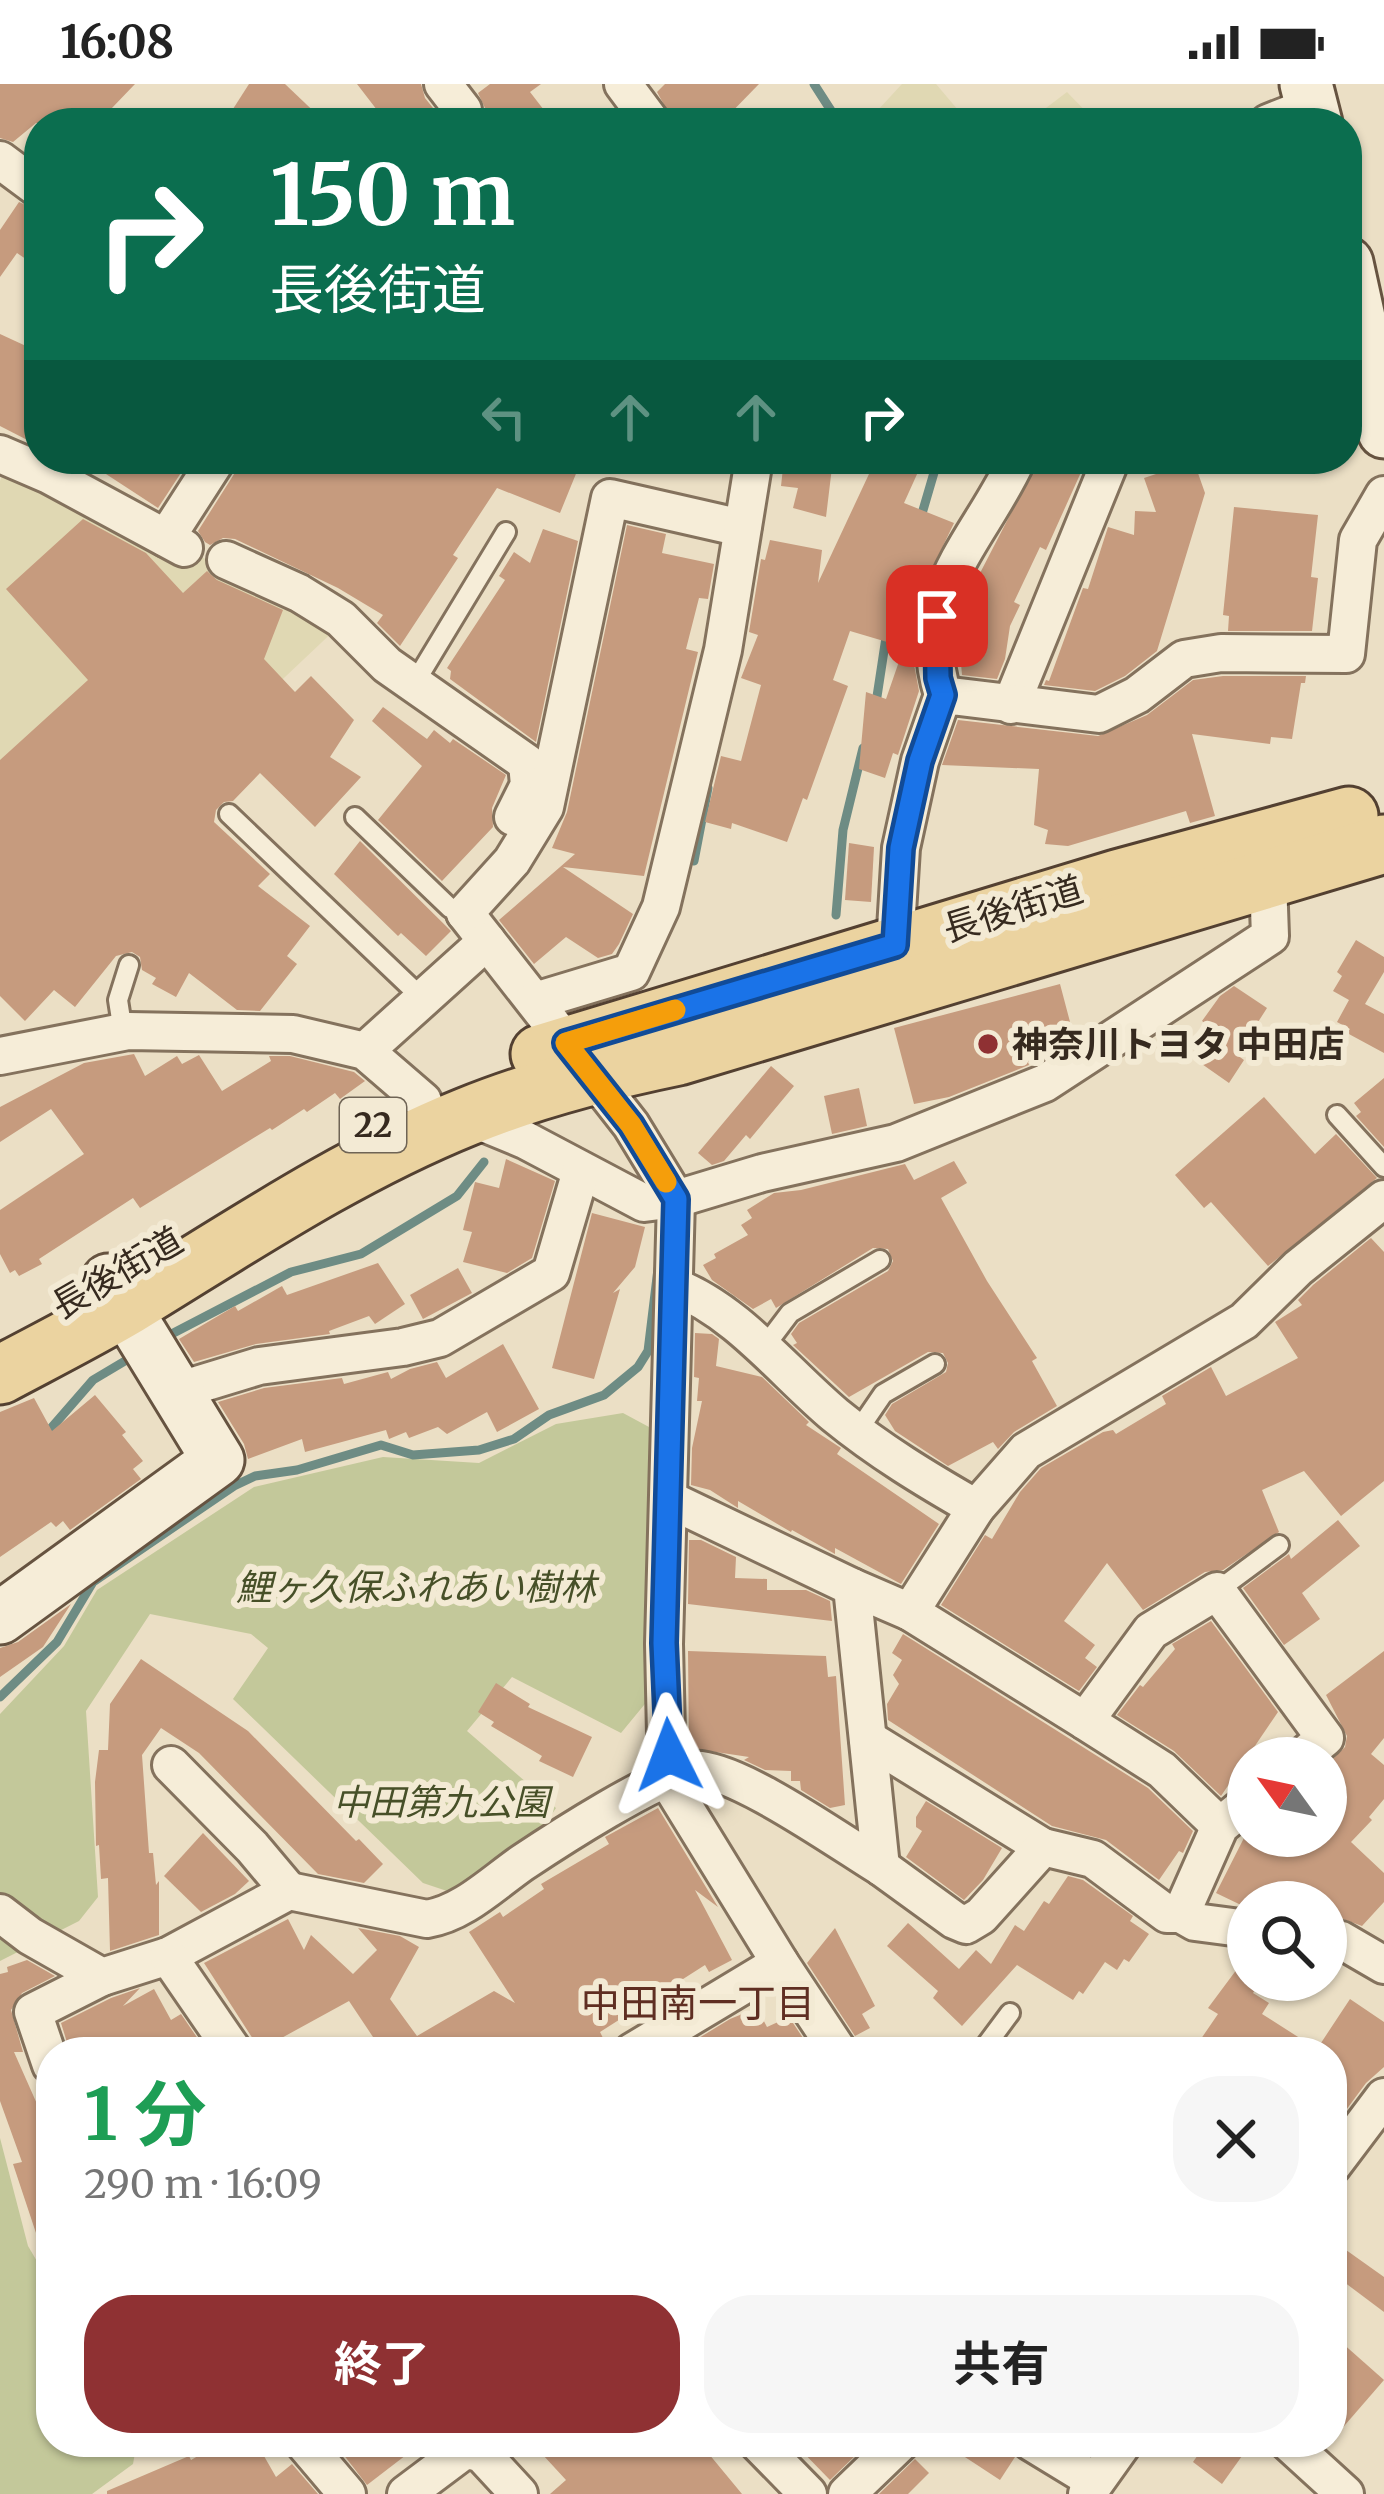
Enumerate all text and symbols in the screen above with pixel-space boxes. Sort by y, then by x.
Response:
text: 16:08 [60,14,174,70]
text: 150 m [270,142,515,248]
icon: right [72,156,228,312]
text: 長後街道 [270,256,486,324]
icon: left [471,384,537,450]
icon: ahead [597,384,663,450]
icon: ahead [723,384,789,450]
icon: right [849,384,915,450]
pin [886,565,988,667]
icon: arrive [904,583,970,649]
street label: 長後街道 [938,866,1088,952]
place label: 神奈川トヨタ 中田店 [1012,1022,1345,1067]
marker: 神奈川トヨタ 中田店 [975,1031,1001,1057]
road number: 22 [340,1098,406,1152]
street label: 長後街道 [43,1218,191,1328]
park label: 鯉ヶ久保ふれあい樹林 [236,1565,600,1610]
position arrow [606,1692,732,1818]
north arrow [1227,1737,1347,1857]
map controls [1227,1737,1347,2001]
park label: 中田第九公園 [333,1780,554,1825]
button: search [1227,1881,1347,2001]
district label: 中田南一丁目 [581,1979,815,2028]
text: 1 分 [84,2069,206,2160]
button: close [1173,2076,1299,2202]
text: 290 m · 16:09 [84,2160,322,2209]
button: 終了 [84,2295,680,2433]
button: 共有 [704,2295,1299,2433]

